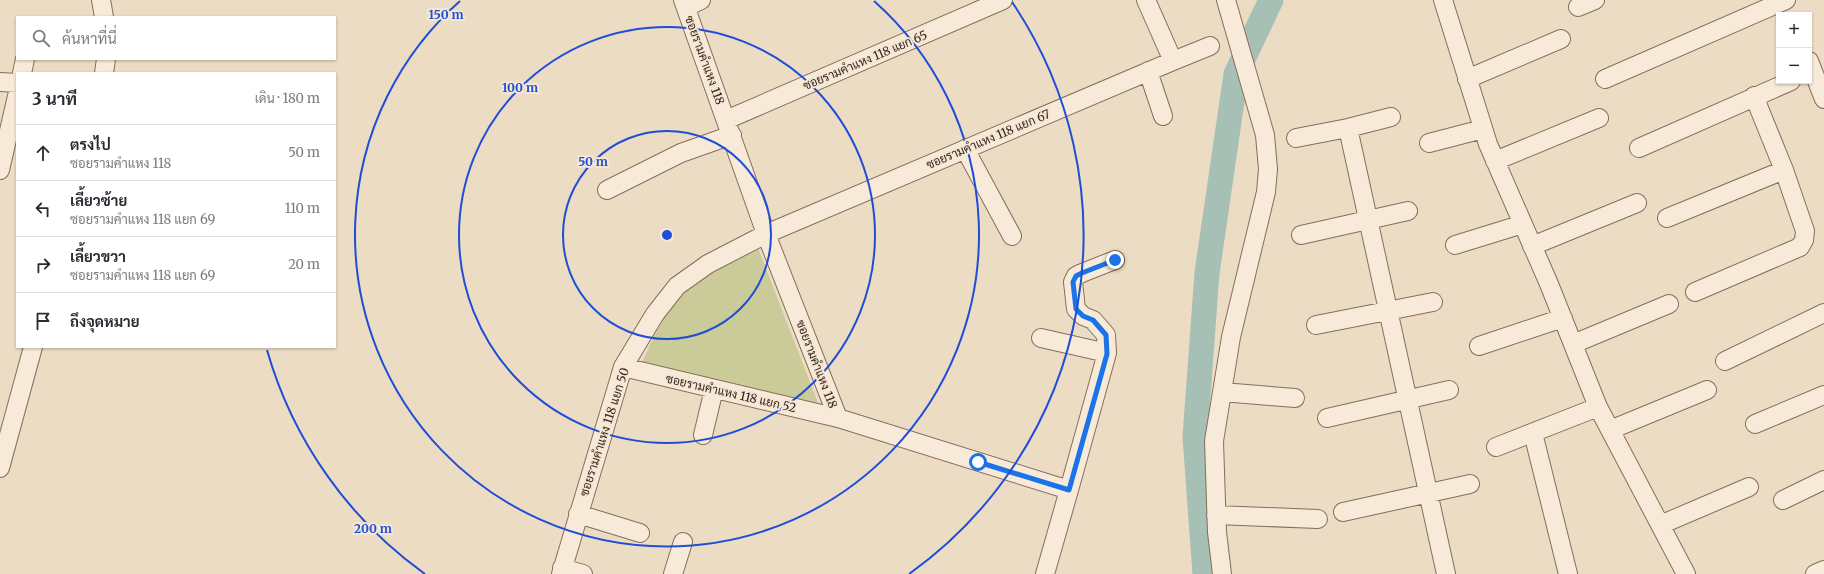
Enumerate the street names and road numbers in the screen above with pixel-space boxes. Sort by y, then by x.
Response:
street label: ซอยรามคำแหง 118 [682,14,728,106]
street label: ซอยรามคำแหง 118 แยก 65 [801,27,929,93]
street label: ซอยรามคำแหง 118 แยก 67 [924,106,1052,172]
street label: ซอยรามคำแหง 118 [793,318,841,410]
street label: ซอยรามคำแหง 118 แยก 50 [576,366,632,498]
street label: ซอยรามคำแหง 118 แยก 52 [664,371,798,415]

